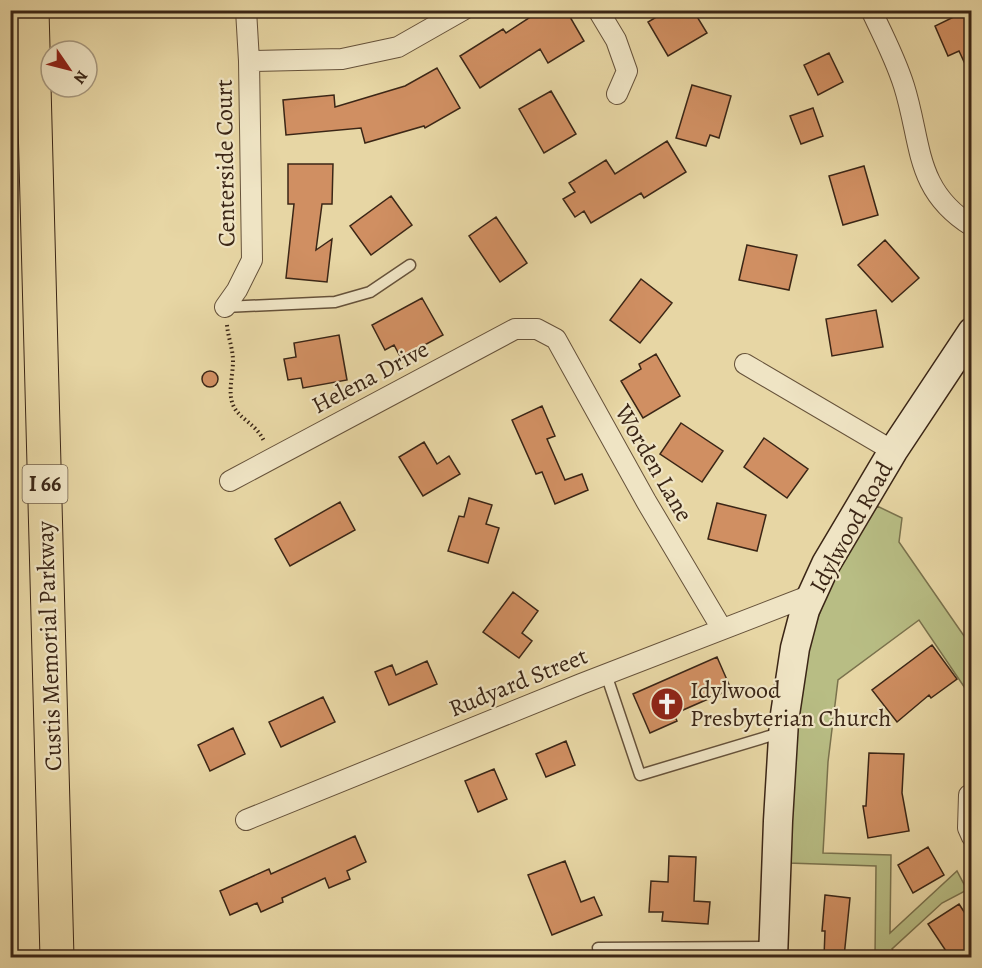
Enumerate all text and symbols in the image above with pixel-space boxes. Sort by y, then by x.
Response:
north arrow [39,39,99,99]
text: N [68,66,93,88]
street label: Centerside Court [208,79,242,247]
street label: Helena Drive [306,333,434,421]
street label: Worden Lane [607,398,700,527]
street label: Idylwood Road [802,455,900,598]
road number: I 66 [22,465,68,503]
street label: Custis Memorial Parkway [29,520,69,771]
street label: Rudyard Street [444,640,592,724]
place label: Idylwood Presbyterian Church [690,674,892,734]
church icon: Idylwood Presbyterian Church [649,686,685,722]

